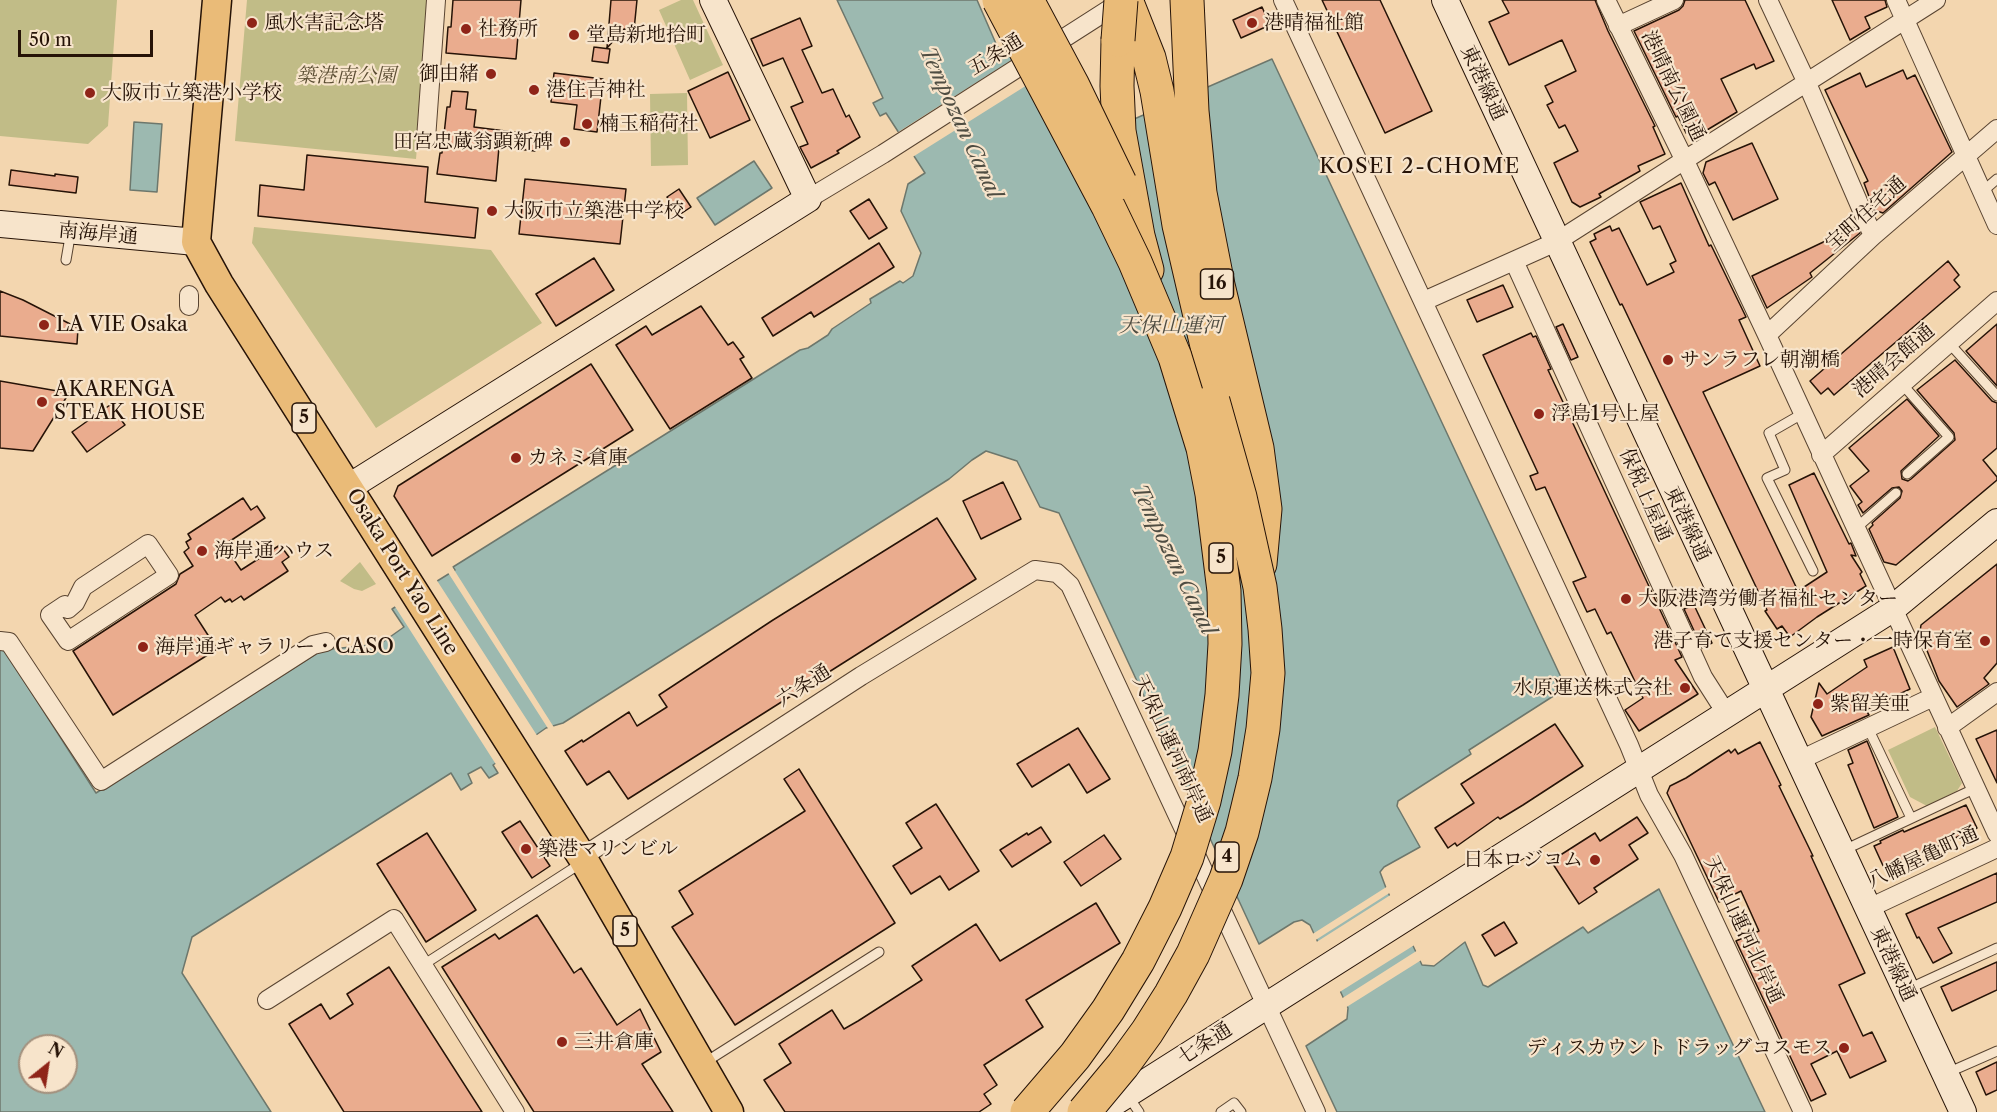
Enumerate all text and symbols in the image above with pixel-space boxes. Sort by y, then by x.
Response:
place label: 風水害記念塔 [264,11,384,35]
place label: 港晴福祉館 [1264,11,1364,35]
marker: 風水害記念塔 [245,16,259,30]
marker: 港晴福祉館 [1245,16,1259,30]
place label: 社務所 [478,17,538,41]
scale bar [21,18,156,56]
marker: 社務所 [459,22,473,36]
place label: 堂島新地拾町 [586,23,706,47]
street label: 港晴南公園通 [1636,27,1710,145]
marker: 堂島新地拾町 [567,28,581,42]
text: 50 m [29,29,72,51]
street label: 五条通 [964,29,1028,81]
street label: 東港線通 [1455,42,1511,124]
water label: Tempozan Canal [914,43,1006,203]
place label: 御由緒 [419,62,479,86]
park label: 築港南公園 [296,64,396,88]
marker: 御由緒 [484,67,498,81]
place label: 港住吉神社 [546,78,646,102]
place label: 大阪市立築港小学校 [102,81,282,105]
marker: 港住吉神社 [527,83,541,97]
marker: 大阪市立築港小学校 [83,86,97,100]
place label: 楠玉稲荷社 [599,112,699,136]
marker: 楠玉稲荷社 [580,117,594,131]
place label: 田宮忠蔵翁顕新碑 [393,130,553,154]
marker: 田宮忠蔵翁顕新碑 [558,135,572,149]
district label: KOSEI 2-CHOME [1319,154,1521,180]
street label: 宝町住宅通 [1821,172,1911,256]
place label: 大阪市立築港中学校 [504,199,684,223]
marker: 大阪市立築港中学校 [485,204,499,218]
street label: 南海岸通 [57,219,139,249]
road number: 16 [1200,269,1234,299]
place label: LA VIE Osaka [56,313,188,337]
water label: 天保山運河 [1119,313,1223,339]
marker: LA VIE Osaka [37,318,51,332]
street label: 港晴会館通 [1848,319,1940,403]
place label: サンラフレ朝潮橋 [1680,348,1840,372]
marker: サンラフレ朝潮橋 [1661,353,1675,367]
place label: AKARENGA STEAK HOUSE [54,378,205,425]
marker: AKARENGA STEAK HOUSE [35,395,49,409]
place label: 浮島1号上屋 [1551,402,1659,426]
road number: 5 [292,403,316,433]
marker: 浮島1号上屋 [1532,407,1546,421]
street label: 保税上屋通 [1614,444,1676,546]
place label: カネミ倉庫 [528,446,628,470]
marker: カネミ倉庫 [509,451,523,465]
water label: Tempozan Canal [1126,480,1220,640]
street label: 東港線通 [1659,483,1715,565]
street label: Osaka Port Yao Line [341,484,463,660]
place label: 海岸通ハウス [214,539,334,563]
road number: 5 [1209,543,1233,573]
marker: 海岸通ハウス [195,544,209,558]
place label: 大阪港湾労働者福祉センター [1638,587,1898,611]
marker: 大阪港湾労働者福祉センター [1619,592,1633,606]
place label: 港子育て支援センター・一時保育室 [1653,629,1973,653]
marker: 港子育て支援センター・一時保育室 [1978,634,1992,648]
place label: 海岸通ギャラリー・CASO [155,635,394,659]
marker: 海岸通ギャラリー・CASO [136,640,150,654]
street label: 六条通 [772,660,836,712]
street label: 天保山運河南岸通 [1127,671,1217,827]
place label: 水原運送株式会社 [1513,676,1673,700]
marker: 水原運送株式会社 [1678,681,1692,695]
place label: 紫留美亜 [1830,692,1910,716]
marker: 紫留美亜 [1811,697,1825,711]
street label: 八幡屋亀町通 [1864,822,1982,894]
place label: 築港マリンビル [538,837,678,861]
marker: 築港マリンビル [519,842,533,856]
road number: 4 [1215,842,1239,872]
place label: 日本ロジコム [1463,848,1583,872]
street label: 天保山運河北岸通 [1698,852,1788,1008]
marker: 日本ロジコム [1588,853,1602,867]
road number: 5 [613,916,637,946]
street label: 東港線通 [1865,923,1921,1005]
street label: 七条通 [1173,1018,1237,1070]
place label: 三井倉庫 [574,1030,654,1054]
north arrow [18,1034,78,1094]
marker: 三井倉庫 [555,1035,569,1049]
place label: ディスカウント ドラッグコスモス [1527,1036,1832,1060]
text: N [45,1038,67,1062]
marker: ディスカウント ドラッグコスモス [1837,1041,1851,1055]

